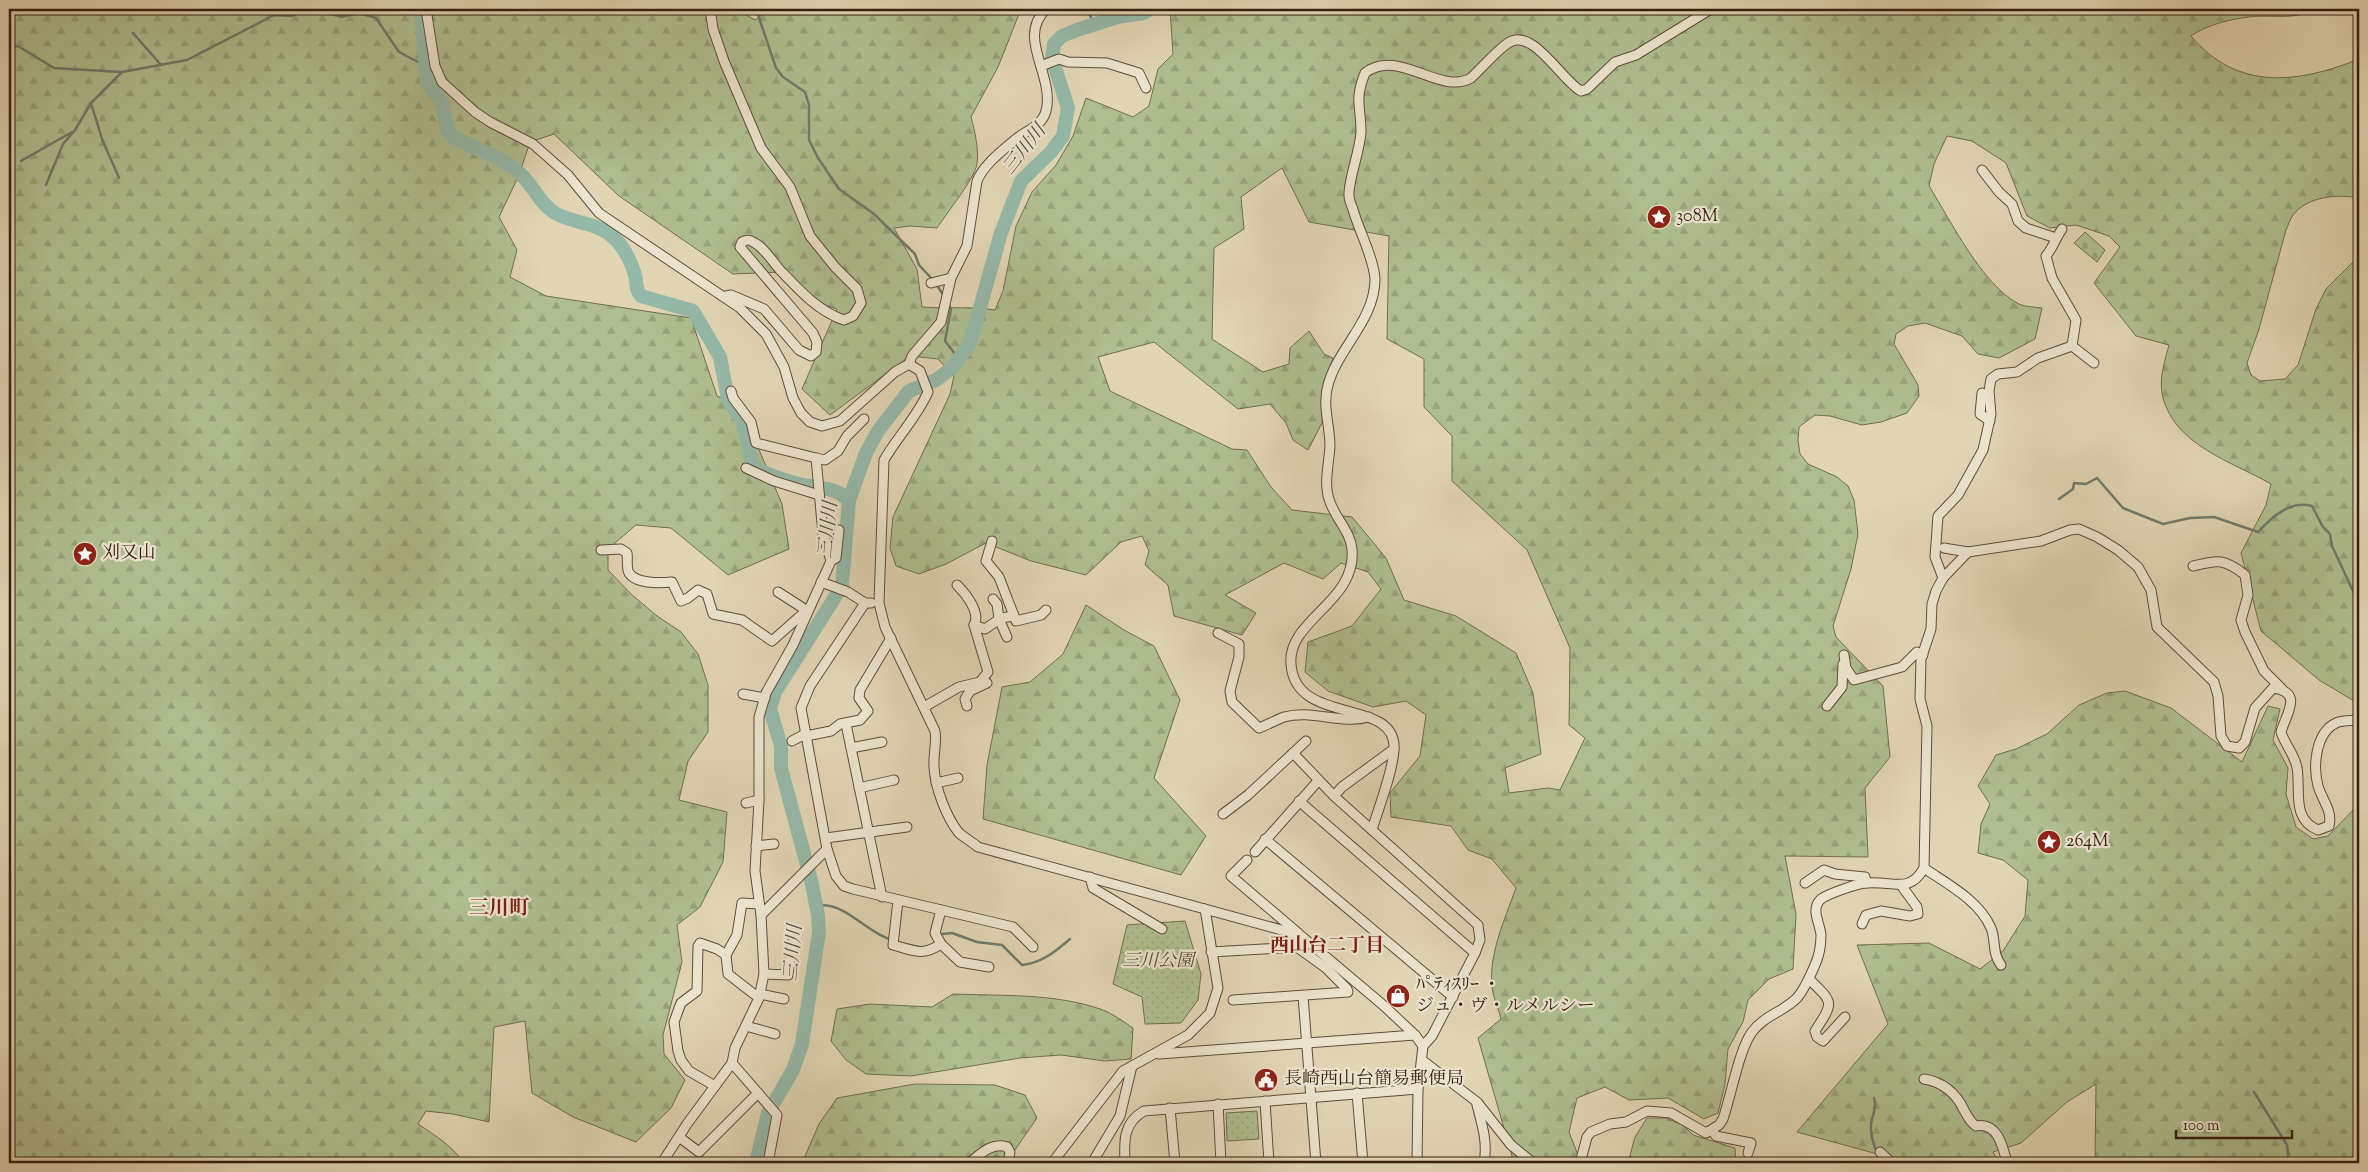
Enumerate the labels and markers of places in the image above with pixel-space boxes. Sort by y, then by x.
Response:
place icon: 308M [1646,204,1672,230]
place label: 308M [1676,204,1718,230]
place icon: 刈又山 [72,541,98,567]
place label: 刈又山 [102,541,156,567]
place icon: 264M [2036,829,2062,855]
place label: 264M [2066,829,2109,855]
place label: ﾊﾟﾃｨｽﾘｰ ・ ジュ・ヴ・ルメルシー [1416,973,1595,1020]
shop icon: ﾊﾟﾃｨｽﾘｰ ・ ジュ・ヴ・ルメルシー [1385,983,1411,1009]
public building icon: 長崎西山台簡易郵便局 [1253,1067,1279,1093]
place label: 長崎西山台簡易郵便局 [1284,1067,1464,1093]

